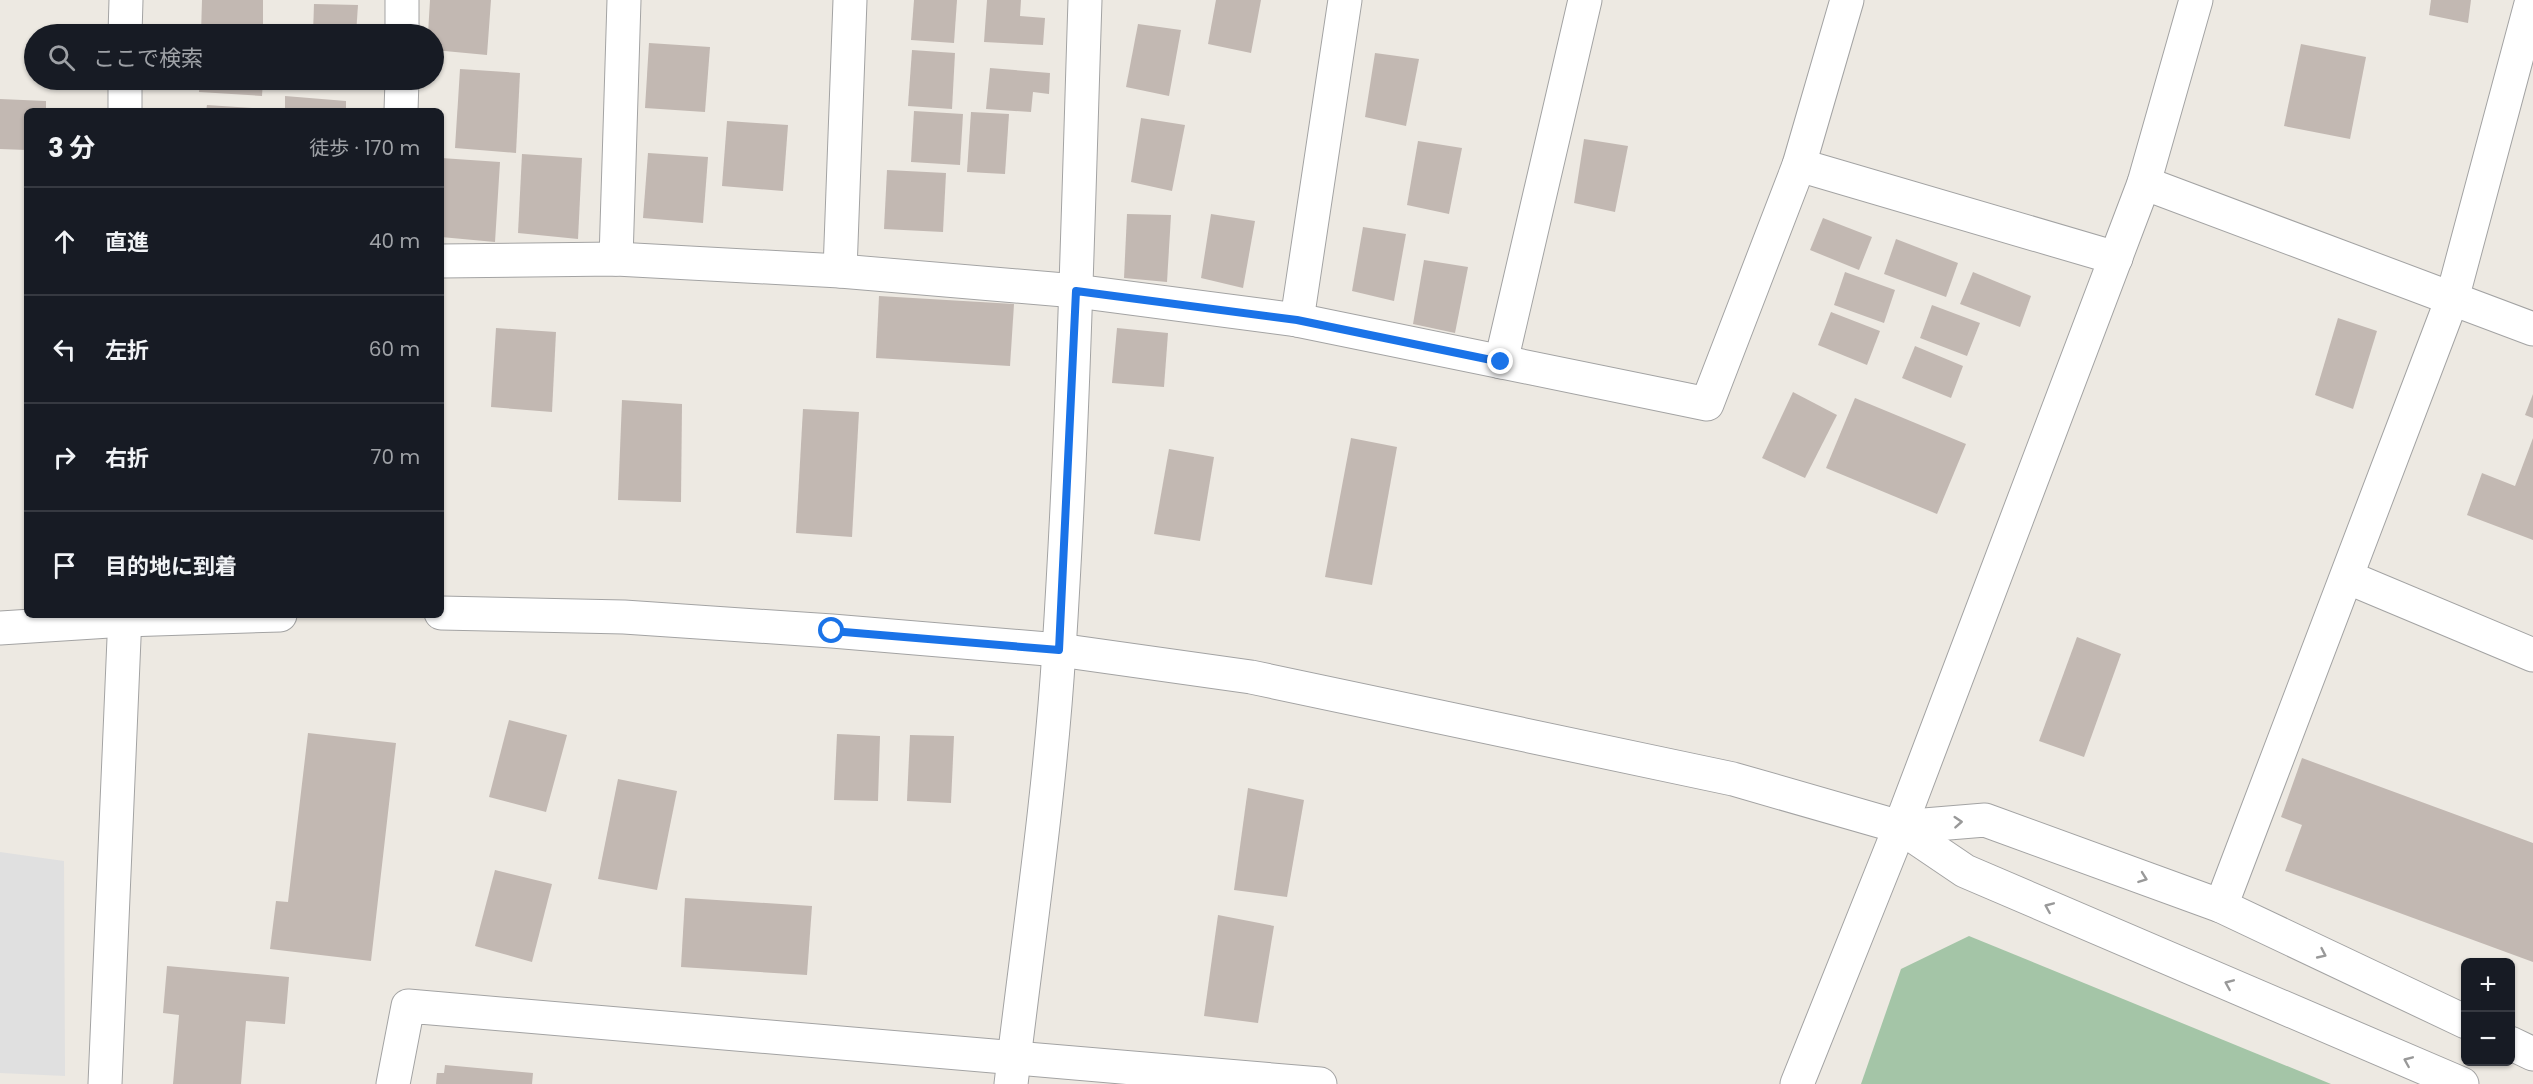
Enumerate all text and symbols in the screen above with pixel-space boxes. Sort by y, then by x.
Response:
search box [24,24,444,90]
icon: search [45,41,78,74]
text: ここで検索 [93,43,203,74]
text: 3 分 [48,130,95,166]
text: 徒歩 · 170 m [309,134,420,162]
icon: ahead [48,225,81,258]
text: 直進 [105,227,149,258]
text: 40 m [369,227,420,255]
icon: left [48,333,81,366]
text: 左折 [105,335,149,366]
text: 60 m [369,335,420,363]
route end [1487,348,1513,374]
icon: right [48,441,81,474]
text: 右折 [105,443,149,474]
text: 70 m [371,443,420,471]
icon: arrive [48,549,81,582]
text: 目的地に到着 [105,551,237,582]
route start [818,617,844,643]
one-way arrow [1954,816,1963,829]
one-way arrow [2137,870,2148,883]
one-way arrow [2045,902,2056,914]
one-way arrow [2316,947,2327,959]
map controls [2461,958,2515,1066]
button: + [2461,958,2515,1012]
one-way arrow [2224,979,2235,991]
button: − [2461,1012,2515,1066]
one-way arrow [2403,1056,2414,1068]

